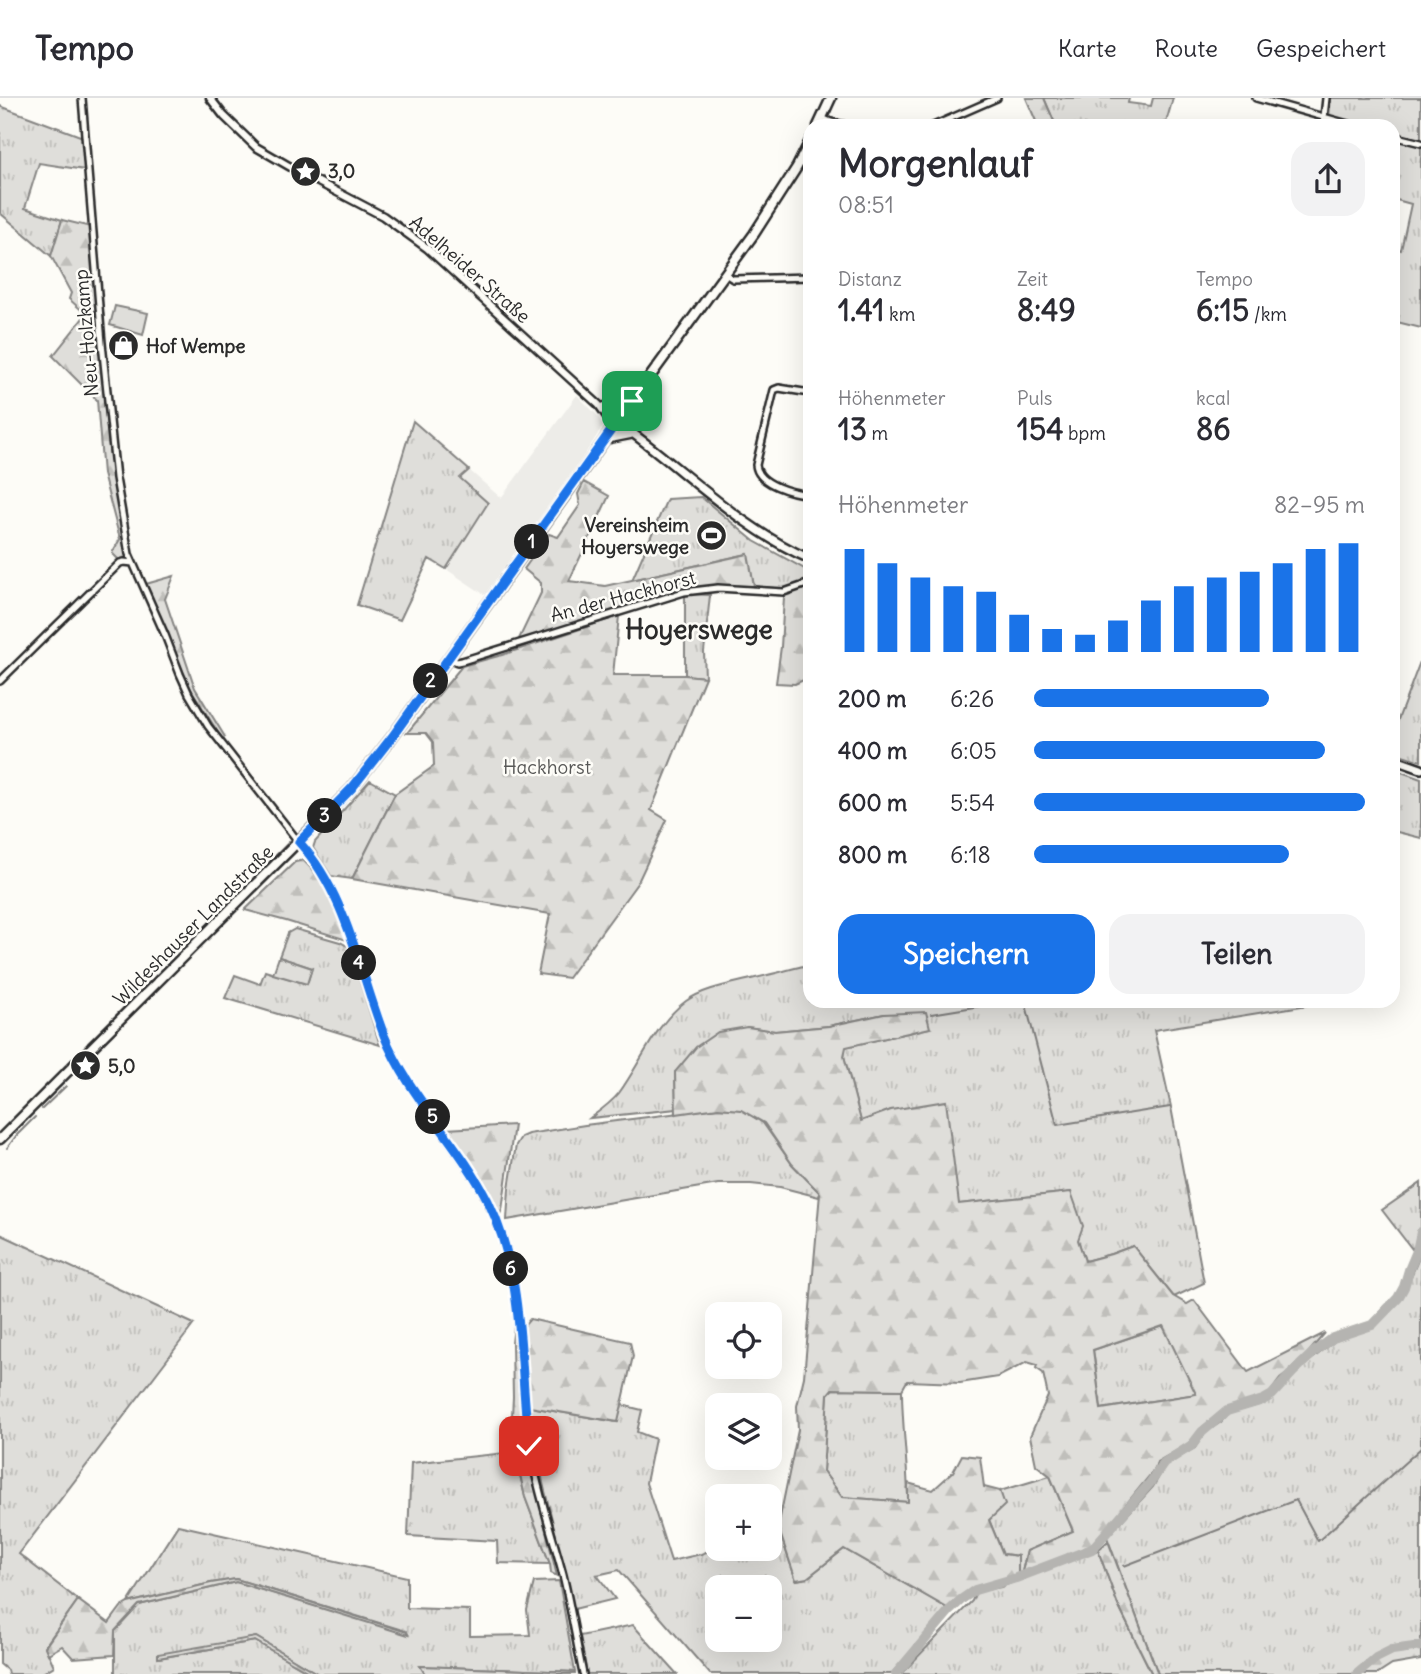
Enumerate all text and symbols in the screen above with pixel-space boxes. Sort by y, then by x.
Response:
text: Tempo [35,27,134,69]
text: Karte [1058,33,1117,63]
text: Route [1155,33,1218,63]
text: Gespeichert [1256,33,1386,63]
text: Morgenlauf [838,140,1033,187]
button: share [1291,142,1365,216]
place icon: 3,0 [288,154,322,188]
place label: 3,0 [328,159,355,183]
text: 08:51 [838,190,894,219]
street label: Adelheider Straße [405,210,535,328]
text: Distanz [838,267,902,291]
text: Zeit [1017,267,1048,291]
text: Tempo [1196,267,1253,291]
street label: Neu-Holzkamp [68,268,104,398]
text: 1.41 [838,291,885,329]
text: 8:49 [1017,291,1076,329]
text: 6:15 [1196,291,1249,329]
text: km [885,302,915,326]
text: /km [1249,302,1287,326]
shop icon: Hof Wempe [106,329,140,363]
place label: Hof Wempe [146,334,245,358]
pin [602,371,662,431]
icon: arrive [613,382,651,420]
text: Höhenmeter [838,386,946,410]
text: Puls [1017,386,1052,410]
text: kcal [1196,386,1230,410]
text: 13 [838,410,867,448]
text: 154 [1017,410,1064,448]
text: 86 [1196,410,1231,448]
text: m [867,421,888,445]
text: bpm [1064,421,1106,445]
text: Höhenmeter [838,490,968,519]
text: 82–95 m [1274,490,1365,519]
place label: Vereinsheim Hoyerswege [581,513,689,559]
sports icon: Vereinsheim Hoyerswege [695,519,729,553]
pin: 1 [514,524,550,560]
text: 1 [528,529,535,553]
street label: An der Hackhorst [548,565,698,627]
district label: Hoyerswege [625,613,773,646]
pin: 2 [414,664,448,698]
text: 2 [425,668,436,692]
text: 200 m [838,684,907,713]
text: 6:26 [950,684,994,713]
text: 400 m [838,736,907,765]
text: 6:05 [950,736,997,765]
park label: Hackhorst [503,755,591,779]
text: 600 m [838,788,907,817]
text: 5:54 [950,788,995,817]
pin: 3 [308,798,342,834]
text: 3 [319,803,330,827]
street label: Wildeshauser Landstraße [108,840,278,1010]
text: 800 m [838,840,907,869]
text: 6:18 [950,840,991,869]
button: Speichern [838,914,1095,994]
button: Teilen [1109,914,1365,994]
pin: 4 [342,946,376,980]
text: 4 [353,950,364,974]
place icon: 5,0 [68,1049,102,1083]
place label: 5,0 [108,1054,135,1078]
pin: 5 [416,1100,450,1134]
text: 5 [427,1104,438,1128]
pin: 6 [494,1252,528,1286]
text: 6 [505,1256,516,1280]
map controls [705,1302,782,1652]
button: locate [705,1302,782,1379]
button: layers [705,1393,782,1470]
pin [499,1416,559,1476]
icon: check [510,1427,548,1465]
button: + [705,1484,782,1561]
button: − [705,1575,782,1652]

